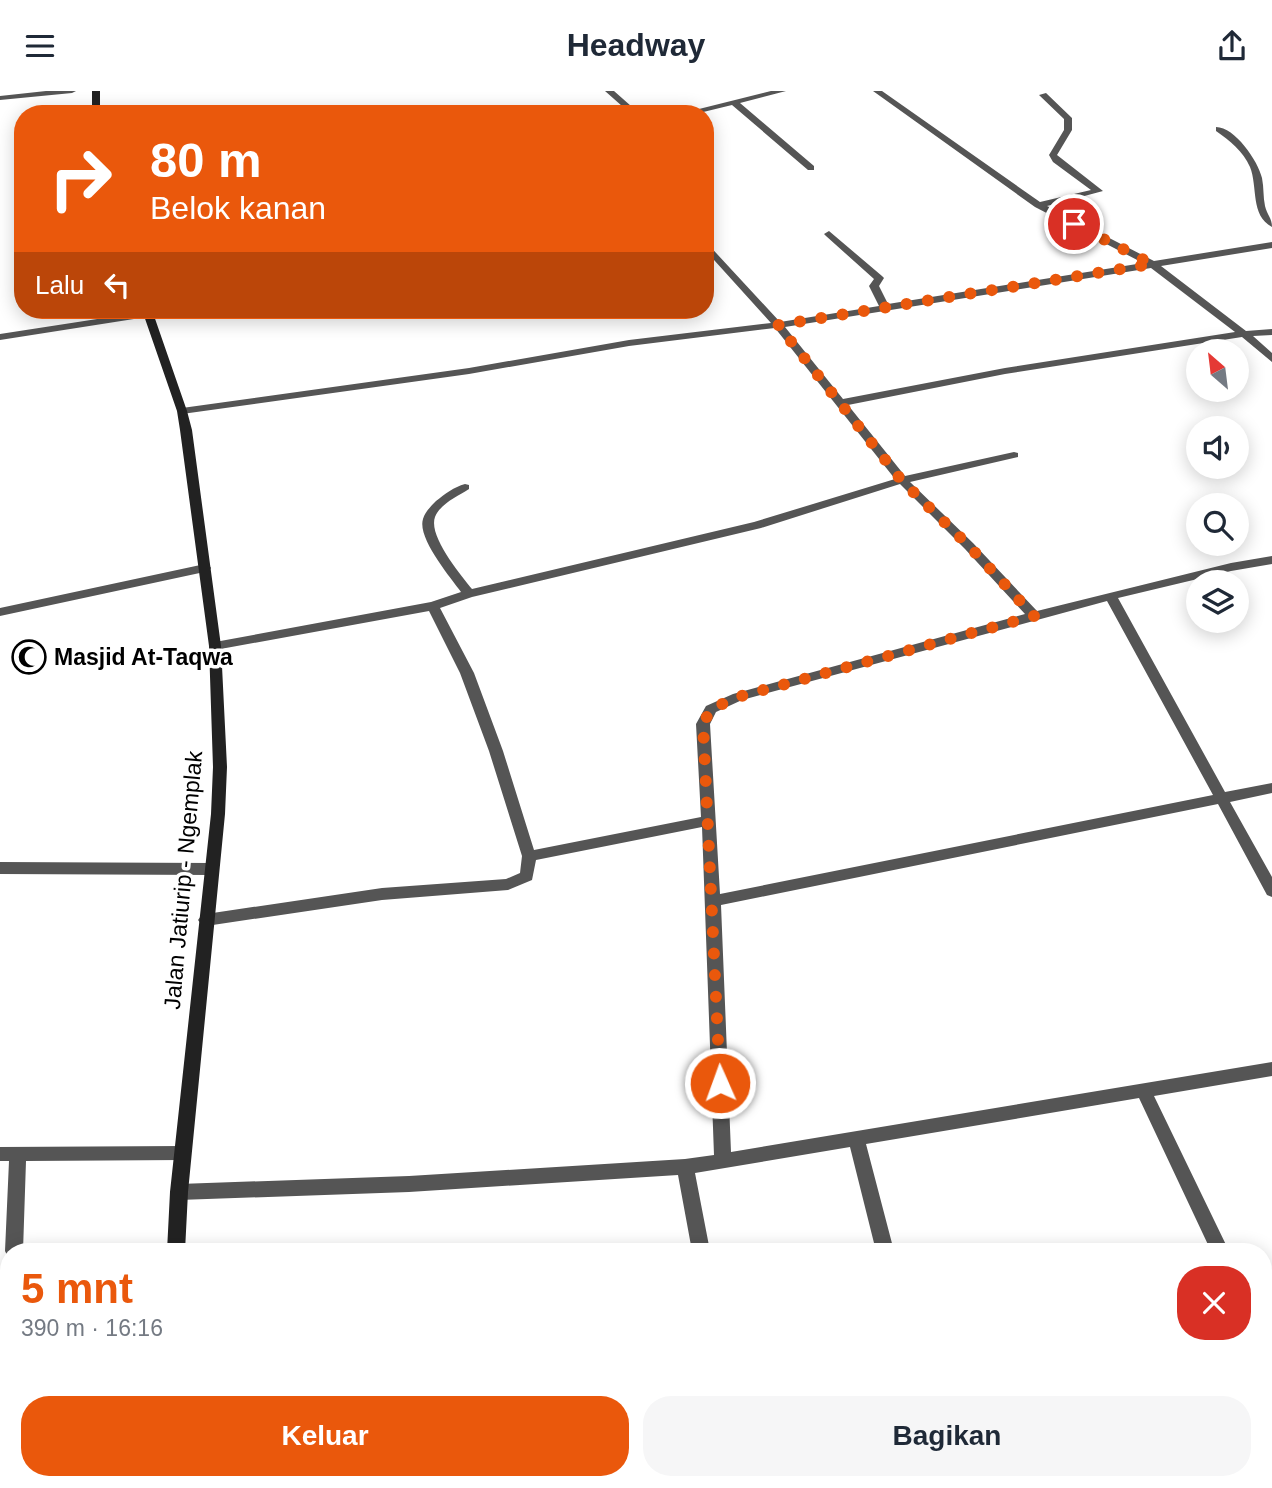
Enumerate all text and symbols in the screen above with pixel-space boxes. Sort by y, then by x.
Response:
icon: menu [21,27,59,65]
text: Headway [567,27,705,63]
icon: share [1213,27,1251,65]
icon: right [35,133,126,224]
text: 80 m [150,133,262,187]
text: Belok kanan [150,190,326,226]
pin [1044,194,1104,254]
icon: arrive [1055,205,1093,243]
icon: left [98,266,136,304]
text: Lalu [35,270,84,300]
north arrow [1186,339,1250,403]
map controls [1186,339,1249,633]
button: sound [1186,416,1249,479]
button: search [1186,493,1249,556]
button: layers [1186,570,1249,633]
mosque icon: Masjid At-Taqwa [10,638,48,676]
place label: Masjid At-Taqwa [54,644,233,670]
street label: Jalan Jatiurip - Ngemplak [159,749,207,1010]
position arrow [683,1046,757,1120]
text: 5 mnt [21,1265,133,1312]
button: close [1177,1266,1251,1340]
text: 390 m · 16:16 [21,1315,163,1341]
button: Keluar [21,1396,629,1476]
button: Bagikan [643,1396,1251,1476]

